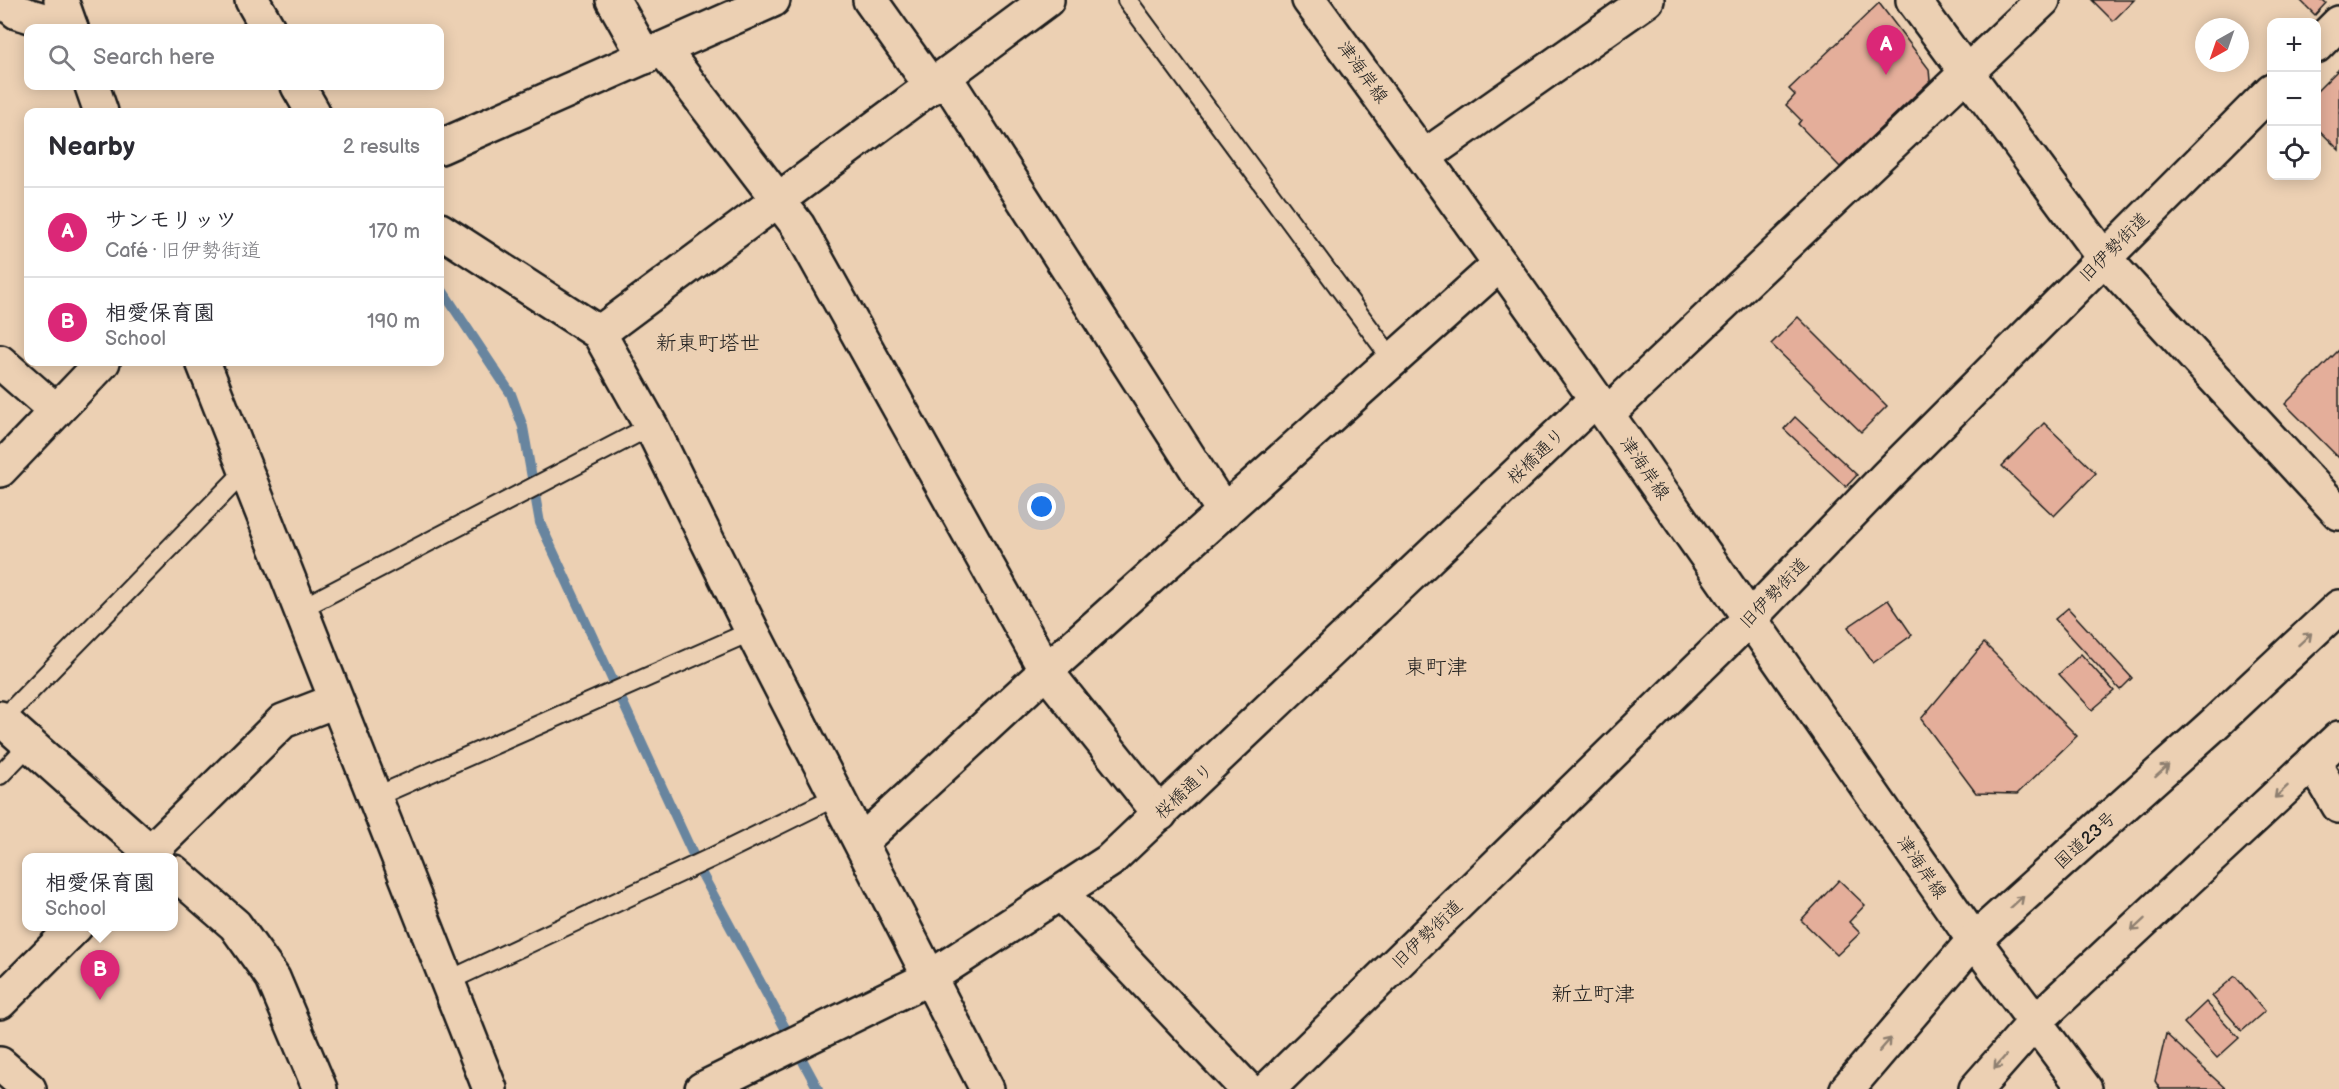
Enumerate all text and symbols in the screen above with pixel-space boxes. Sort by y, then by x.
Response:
north arrow [2195,18,2249,72]
map controls [2267,18,2321,180]
button: + [2267,18,2321,72]
search box [24,24,444,90]
pin: A [1866,26,1906,75]
street label: 津海岸線 [1333,37,1392,108]
icon: search [45,41,78,74]
text: Search here [93,44,215,71]
button: − [2267,72,2321,126]
button: locate [2267,126,2321,180]
text: Nearby [48,132,135,163]
text: 2 results [343,135,420,159]
text: サンモリッツ [105,207,237,234]
street label: 旧伊勢街道 [2075,208,2154,287]
text: A [61,220,74,244]
text: 170 m [369,220,420,244]
text: Café · 旧伊勢街道 [105,239,261,263]
text: 相愛保育園 [105,300,215,327]
text: B [60,310,75,334]
text: 190 m [367,310,420,334]
text: School [105,327,166,351]
district label: 新東町塔世 [656,331,761,356]
street label: 桜橋通り [1503,424,1570,489]
street label: 津海岸線 [1615,433,1674,504]
your location [1027,492,1056,521]
street label: 旧伊勢街道 [1736,554,1813,633]
one-way arrow [2297,632,2312,646]
district label: 東町津 [1405,655,1468,680]
street label: 桜橋通り [1151,759,1218,824]
one-way arrow [2154,764,2169,778]
one-way arrow [2273,785,2288,799]
street label: 国道23号 [2050,807,2120,873]
street label: 津海岸線 [1892,832,1951,903]
popup [22,853,178,931]
text: 相愛保育園 [45,870,155,897]
one-way arrow [2009,895,2024,909]
street label: 旧伊勢街道 [1388,896,1467,973]
text: School [45,897,106,921]
one-way arrow [2131,918,2146,932]
pin: B [80,950,120,1000]
district label: 新立町津 [1551,982,1635,1007]
one-way arrow [1878,1037,1891,1053]
one-way arrow [1993,1054,2007,1069]

